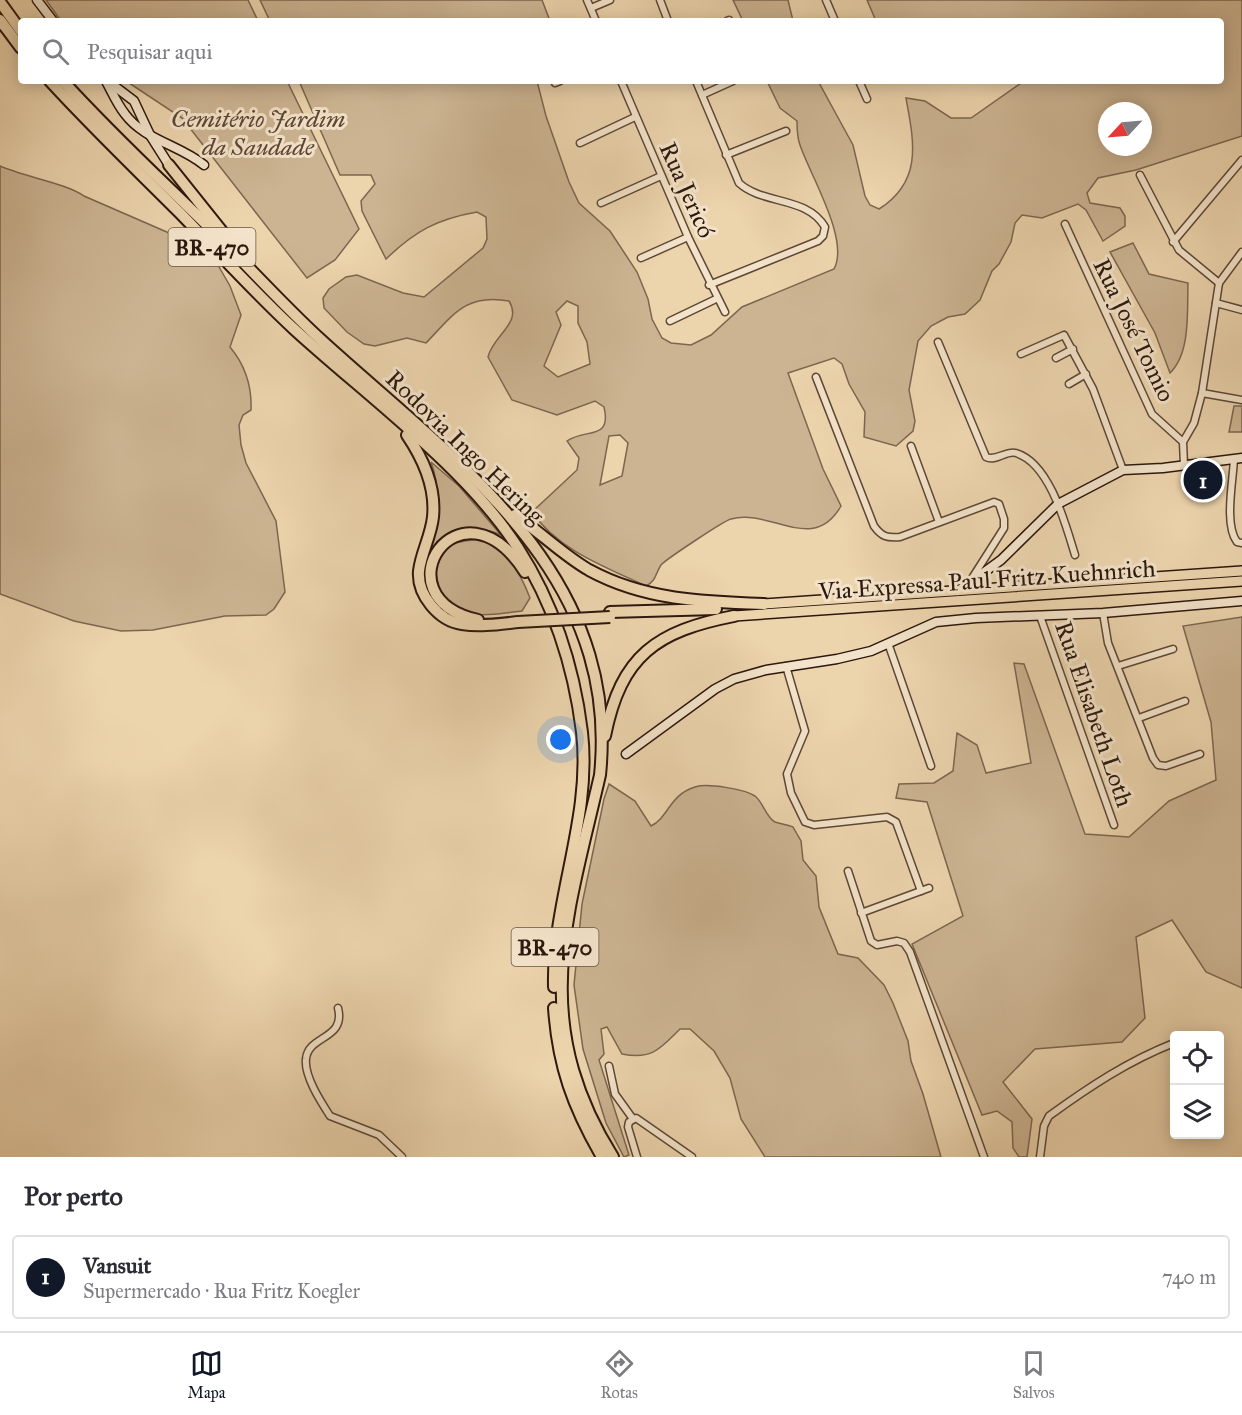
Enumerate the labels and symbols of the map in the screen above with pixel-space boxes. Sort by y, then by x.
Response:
north arrow [1098,102,1152,156]
park label: Cemitério Jardim da Saudade [171,104,345,162]
street label: Rua Jericó [653,137,721,243]
road number: BR-470 [168,228,256,266]
street label: Rua José Tomio [1086,253,1182,407]
street label: Rodovia Ingo Hering [379,364,551,531]
pin: 1 [1184,458,1222,502]
street label: Via Expressa Paul Fritz Kuehnrich [816,553,1157,607]
street label: Rua Elisabeth Loth [1048,617,1140,811]
your location [546,725,575,754]
road number: BR-470 [512,928,598,966]

